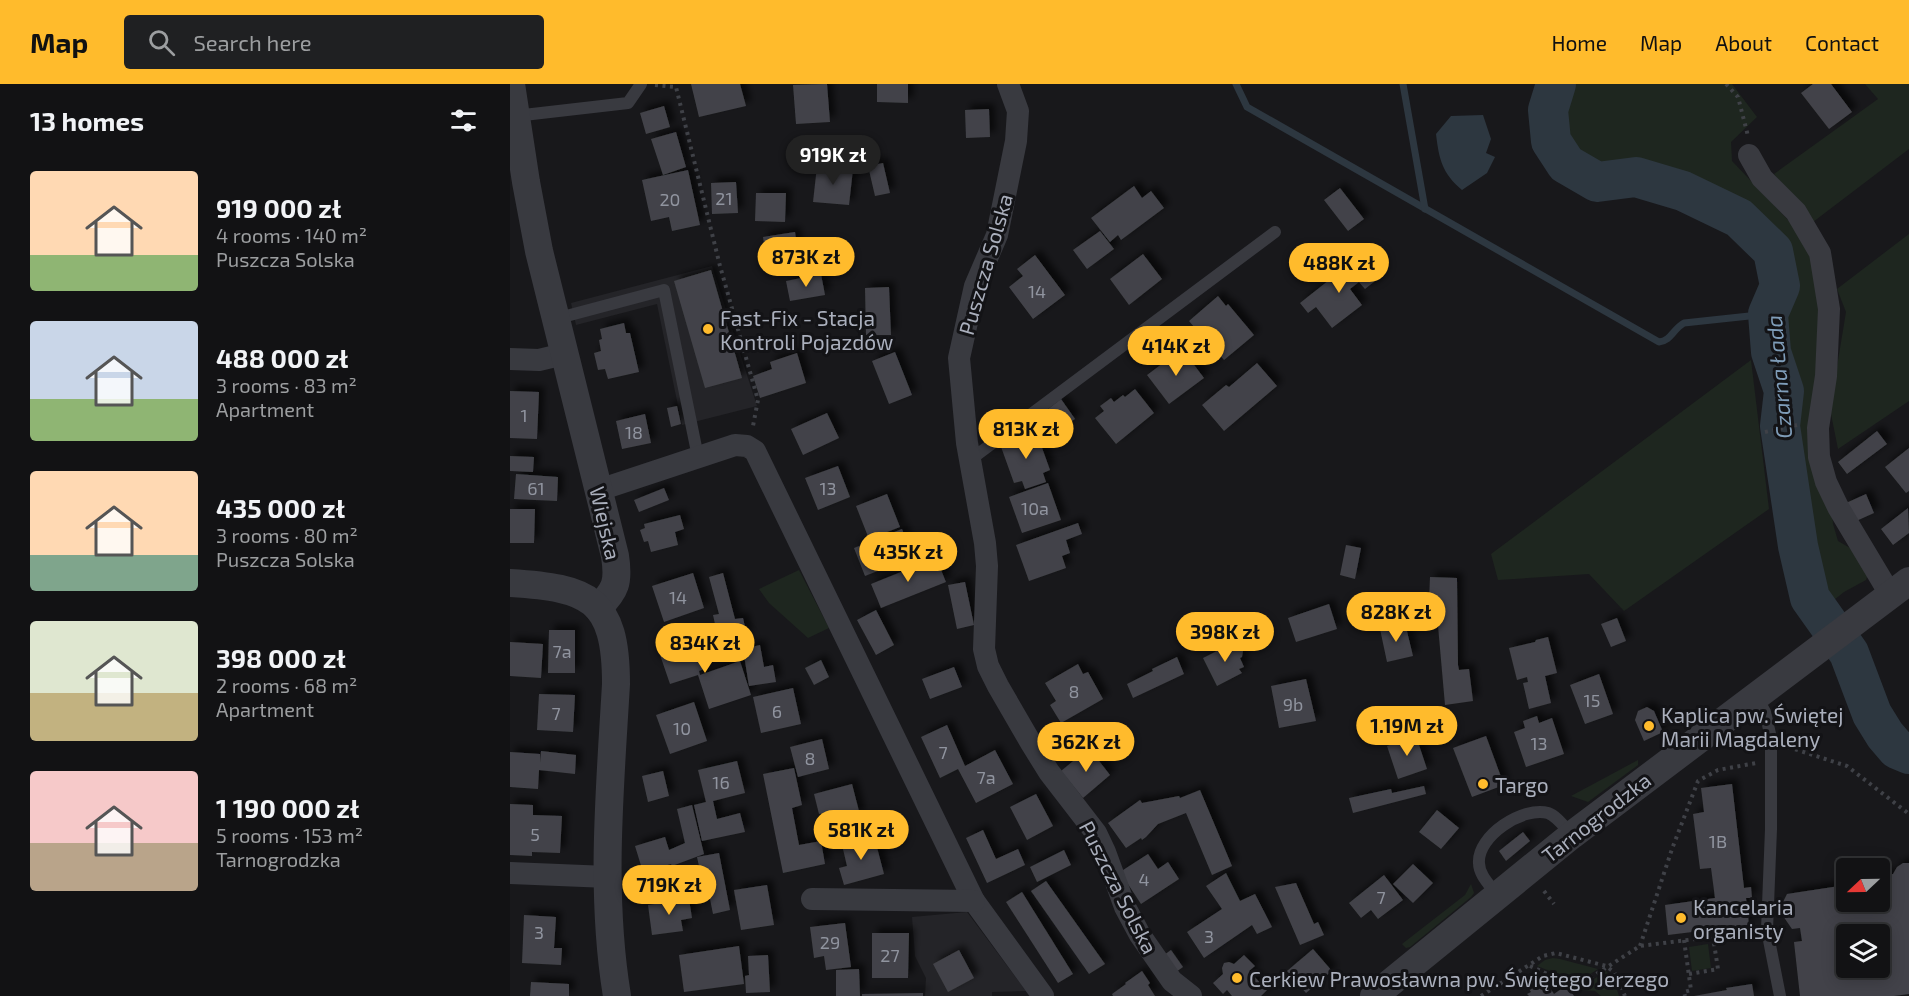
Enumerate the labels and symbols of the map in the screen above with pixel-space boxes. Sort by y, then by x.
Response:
pin: 919K zł [778,135,888,186]
house number: 21 [715,187,733,209]
house number: 20 [660,188,680,210]
street label: Puszcza Solska [953,191,1017,337]
pin: 873K zł [751,237,861,288]
pin: 488K zł [1284,243,1394,294]
house number: 14 [1028,280,1046,302]
place label: Fast-Fix - Stacja Kontroli Pojazdów [720,305,893,355]
water label: Czarna Łada [1760,314,1796,440]
marker: Fast-Fix - Stacja Kontroli Pojazdów [701,322,715,336]
pin: 414K zł [1121,326,1231,377]
house number: 1 [520,404,528,426]
pin: 813K zł [971,409,1081,460]
house number: 18 [625,421,643,443]
house number: 61 [527,477,545,499]
house number: 13 [819,477,837,499]
street label: Wiejska [584,484,627,562]
house number: 10a [1021,497,1049,519]
pin: 435K zł [853,532,963,583]
house number: 14 [669,586,687,608]
pin: 828K zł [1341,592,1451,643]
pin: 398K zł [1170,612,1280,663]
pin: 834K zł [650,623,760,674]
house number: 7a [552,640,572,662]
house number: 8 [1069,680,1079,702]
house number: 15 [1584,689,1600,711]
house number: 9b [1283,693,1303,715]
house number: 6 [772,700,782,722]
house number: 7 [551,702,561,724]
place label: Kaplica pw. Świętej Marii Magdaleny [1661,702,1844,751]
pin: 1.19M zł [1345,706,1469,757]
house number: 10 [673,717,691,739]
marker: Kaplica pw. Świętej Marii Magdaleny [1642,719,1656,733]
pin: 362K zł [1031,722,1141,773]
house number: 13 [1530,732,1548,754]
house number: 7 [938,741,948,763]
house number: 8 [805,747,815,769]
house number: 7a [976,766,996,788]
street label: Tarnogrodzka [1537,767,1655,867]
house number: 16 [712,771,730,793]
place label: Targo [1495,772,1549,797]
marker: Targo [1476,777,1490,791]
pin: 581K zł [806,810,916,861]
street label: Puszcza Solska [1075,816,1163,958]
house number: 5 [530,823,540,845]
house number: 1B [1709,830,1727,852]
north arrow [1836,858,1890,912]
pin: 719K zł [614,865,724,916]
house number: 4 [1138,868,1150,890]
house number: 7 [1376,886,1386,908]
place label: Kancelaria organisty [1693,894,1793,943]
marker: Kancelaria organisty [1674,911,1688,925]
house number: 3 [534,921,544,943]
house number: 3 [1204,925,1214,947]
house number: 29 [820,931,840,953]
house number: 27 [880,944,900,966]
place label: Cerkiew Prawosławna pw. Świętego Jerzego [1249,966,1669,991]
marker: Cerkiew Prawosławna pw. Świętego Jerzego [1230,971,1244,985]

